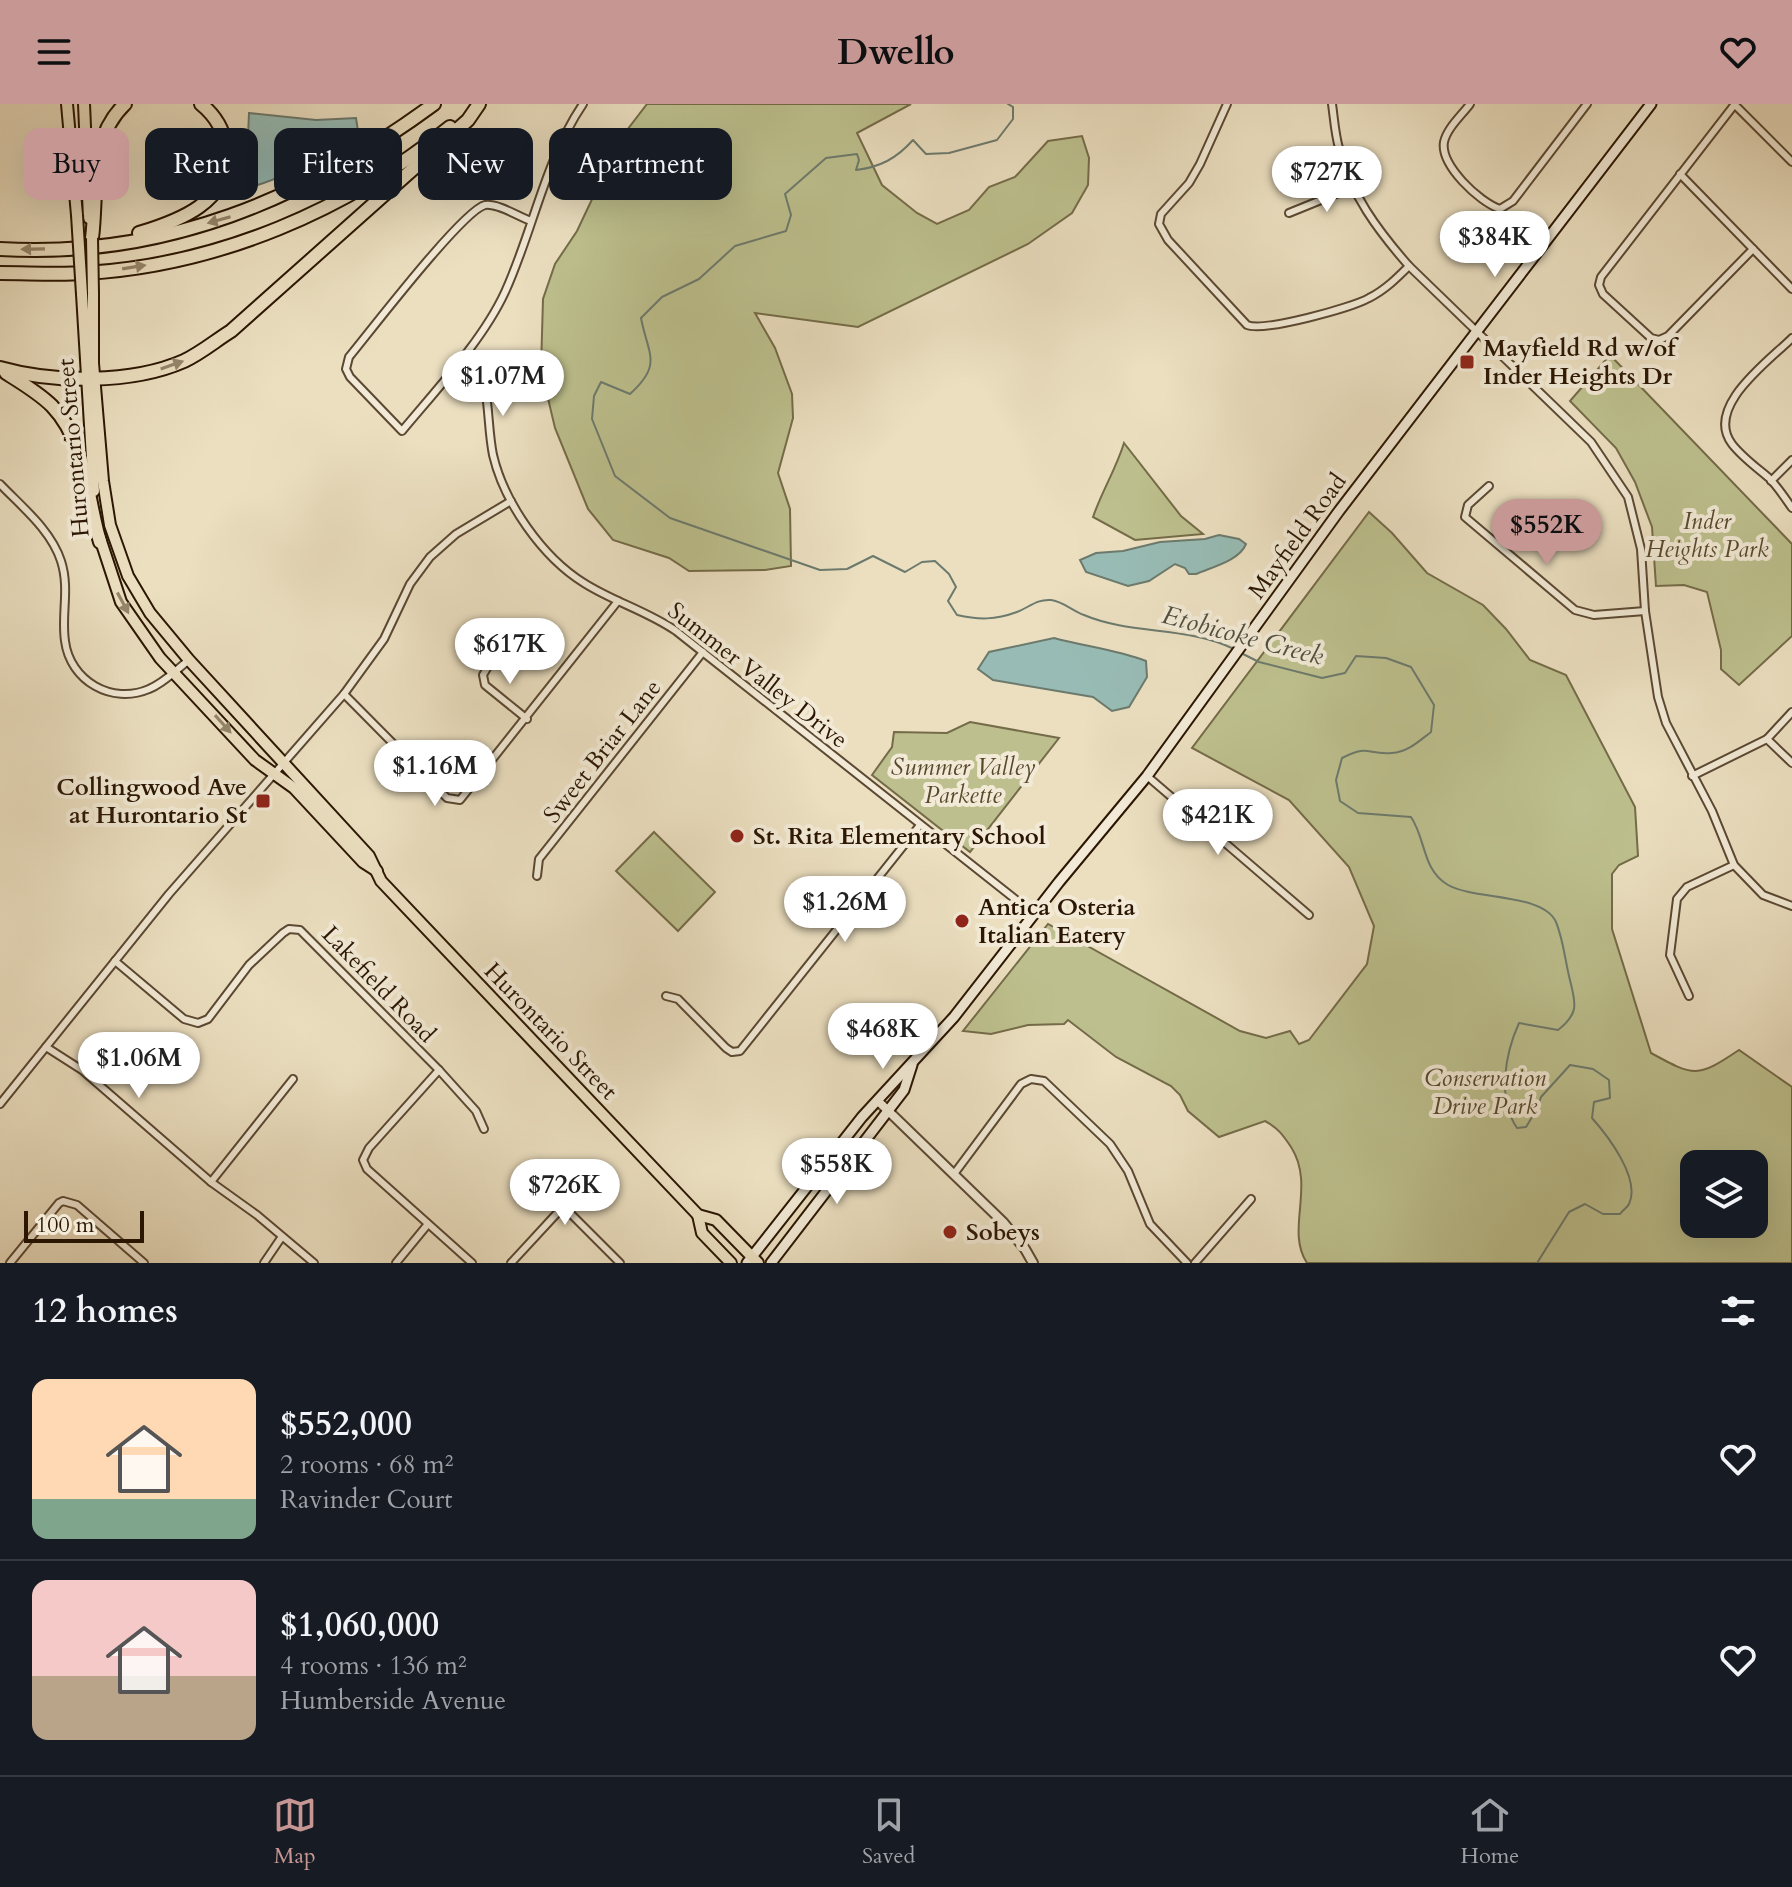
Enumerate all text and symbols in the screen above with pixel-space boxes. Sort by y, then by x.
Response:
text: Dwello [837,28,955,77]
icon: menu [32,30,76,74]
icon: heart [1716,30,1760,74]
chip: Buy [24,128,129,200]
chip: Rent [145,128,258,200]
chip: Filters [274,128,402,200]
chip: New [418,128,533,200]
chip: Apartment [549,128,732,200]
pin: $727K [1271,146,1383,214]
text: $727K [1290,154,1364,189]
pin: $384K [1439,211,1551,279]
one-way arrow [206,214,230,227]
text: $384K [1458,219,1532,254]
one-way arrow [20,243,45,256]
one-way arrow [121,260,146,273]
place label: Mayfield Rd w/of Inder Heights Dr [1483,332,1679,393]
pin: $1.07M [438,350,568,418]
marker: Mayfield Rd w/of Inder Heights Dr [1458,353,1476,371]
street label: Hurontario Street [49,357,98,539]
one-way arrow [160,358,184,370]
text: $1.07M [460,358,546,393]
street label: Mayfield Road [1241,466,1354,606]
pin: $552K [1491,499,1603,567]
park label: Inder Heights Park [1645,505,1769,566]
text: $552K [1510,507,1584,542]
one-way arrow [116,592,130,615]
street label: Summer Valley Drive [661,595,855,756]
water label: Etobicoke Creek [1158,597,1328,674]
pin: $617K [454,618,566,686]
text: $617K [473,626,547,661]
street label: Sweet Briar Lane [536,673,669,830]
one-way arrow [214,714,231,734]
pin: $1.16M [370,740,500,808]
text: $1.16M [392,748,478,783]
park label: Summer Valley Parkette [891,751,1036,812]
place label: Collingwood Ave at Hurontario St [56,771,248,832]
pin: $421K [1162,789,1274,857]
marker: Collingwood Ave at Hurontario St [254,792,272,810]
text: $421K [1181,797,1255,832]
place label: St. Rita Elementary School [753,820,1046,853]
marker: St. Rita Elementary School [728,827,746,845]
pin: $1.26M [780,876,910,944]
text: $1.26M [802,884,888,919]
place label: Antica Osteria Italian Eatery [978,891,1136,952]
marker: Antica Osteria Italian Eatery [953,912,971,930]
street label: Lakefield Road [314,919,443,1050]
street label: Hurontario Street [477,955,625,1108]
pin: $468K [827,1003,939,1071]
text: $468K [846,1011,920,1046]
pin: $1.06M [74,1032,204,1100]
text: $1.06M [96,1040,182,1075]
park label: Conservation Drive Park [1424,1062,1546,1123]
pin: $558K [781,1138,893,1206]
text: $558K [800,1146,874,1181]
map controls [1680,1150,1768,1238]
button: layers [1680,1150,1768,1238]
pin: $726K [509,1159,621,1227]
text: $726K [528,1167,602,1202]
scale bar [24,1207,144,1243]
text: 100 m [36,1210,94,1240]
place label: Sobeys [966,1216,1040,1249]
marker: Sobeys [941,1223,959,1241]
text: 12 homes [32,1288,178,1334]
icon: filters [1716,1289,1760,1333]
text: $552,000 [280,1401,412,1447]
icon: home [96,1411,192,1507]
icon: heart [1716,1437,1760,1481]
text: 2 rooms · 68 m² [280,1447,453,1482]
text: Ravinder Court [280,1482,453,1517]
text: $1,060,000 [280,1602,439,1648]
icon: home [96,1612,192,1708]
icon: heart [1716,1638,1760,1682]
text: 4 rooms · 136 m² [280,1648,467,1683]
text: Humberside Avenue [280,1683,506,1718]
tab: Map [273,1793,317,1871]
tab: Saved [862,1793,915,1871]
tab: Home [1460,1793,1519,1871]

